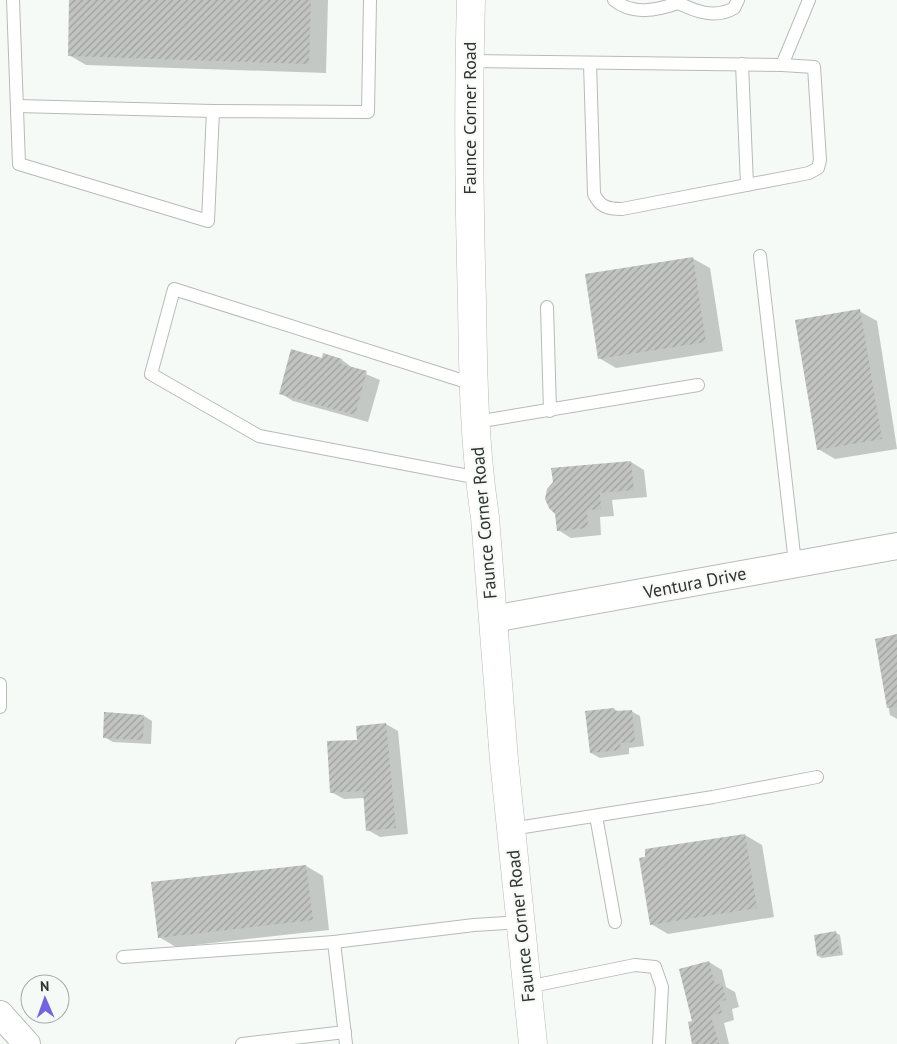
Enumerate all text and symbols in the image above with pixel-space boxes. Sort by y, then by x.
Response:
street label: Faunce Corner Road [458,42,481,194]
street label: Faunce Corner Road [465,446,502,600]
street label: Ventura Drive [641,561,748,604]
street label: Faunce Corner Road [501,849,540,1003]
north arrow [20,974,70,1024]
text: N [40,977,49,995]

